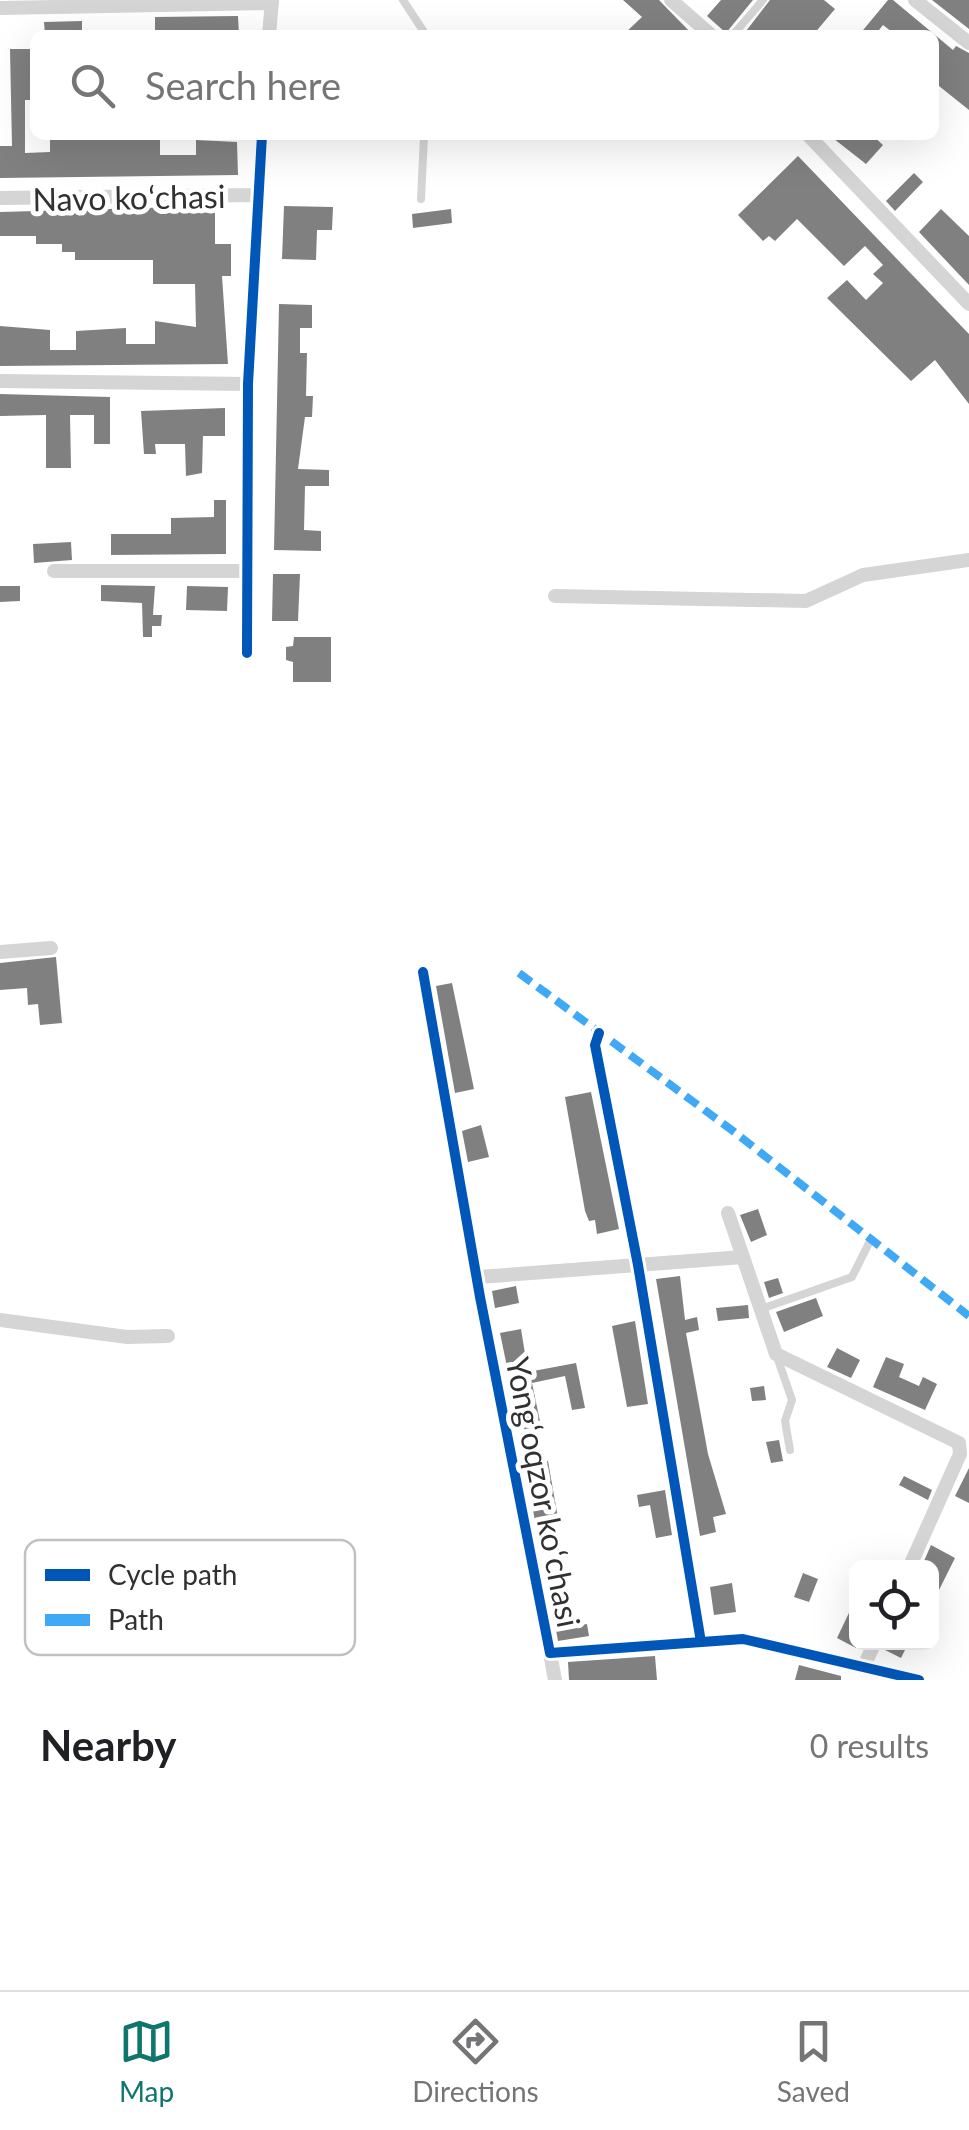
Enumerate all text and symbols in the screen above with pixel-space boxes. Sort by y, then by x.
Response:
search box [30,30,939,140]
icon: search [65,58,120,113]
text: Search here [145,62,341,108]
street label: Navo koʻchasi [32,176,226,218]
street label: Yongʻoqzor koʻchasi [499,1354,589,1630]
legend [25,1540,355,1655]
text: Cycle path [108,1557,237,1591]
map controls [849,1560,939,1650]
button: locate [849,1560,939,1650]
text: Path [108,1602,164,1636]
text: Nearby [40,1720,177,1770]
text: 0 results [810,1726,929,1765]
tab: Map [119,2014,174,2108]
tab: Directions [412,2014,539,2108]
tab: Saved [777,2014,850,2108]

